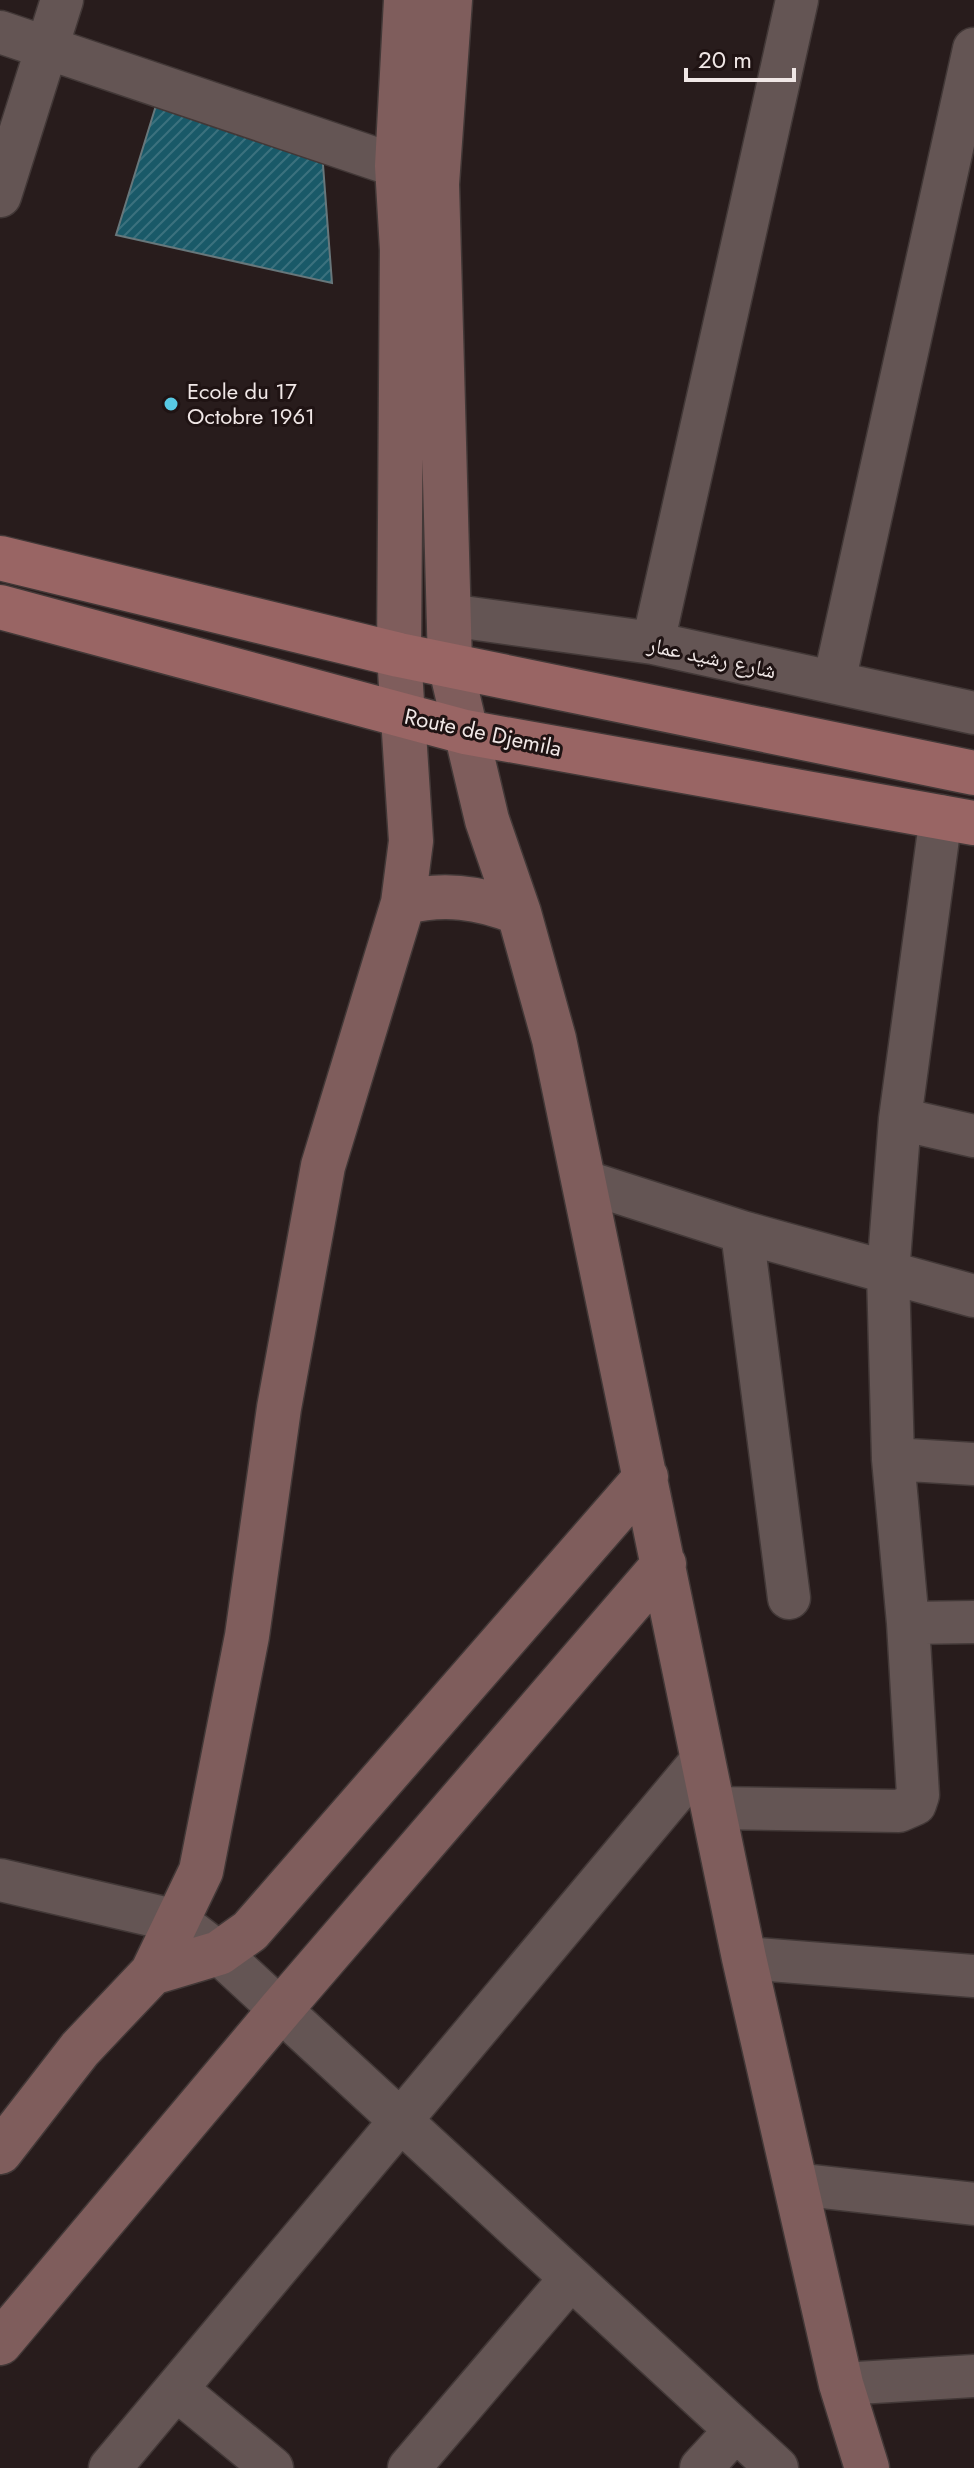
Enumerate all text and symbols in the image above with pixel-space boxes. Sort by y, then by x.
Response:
scale bar [686,32,794,82]
text: 20 m [698,42,752,77]
place label: Ecole du 17 Octobre 1961 [187,375,315,432]
marker: Ecole du 17 Octobre 1961 [162,395,180,413]
street label: شارع رشيد عمار [644,628,779,686]
street label: Route de Djemila [401,700,565,764]

